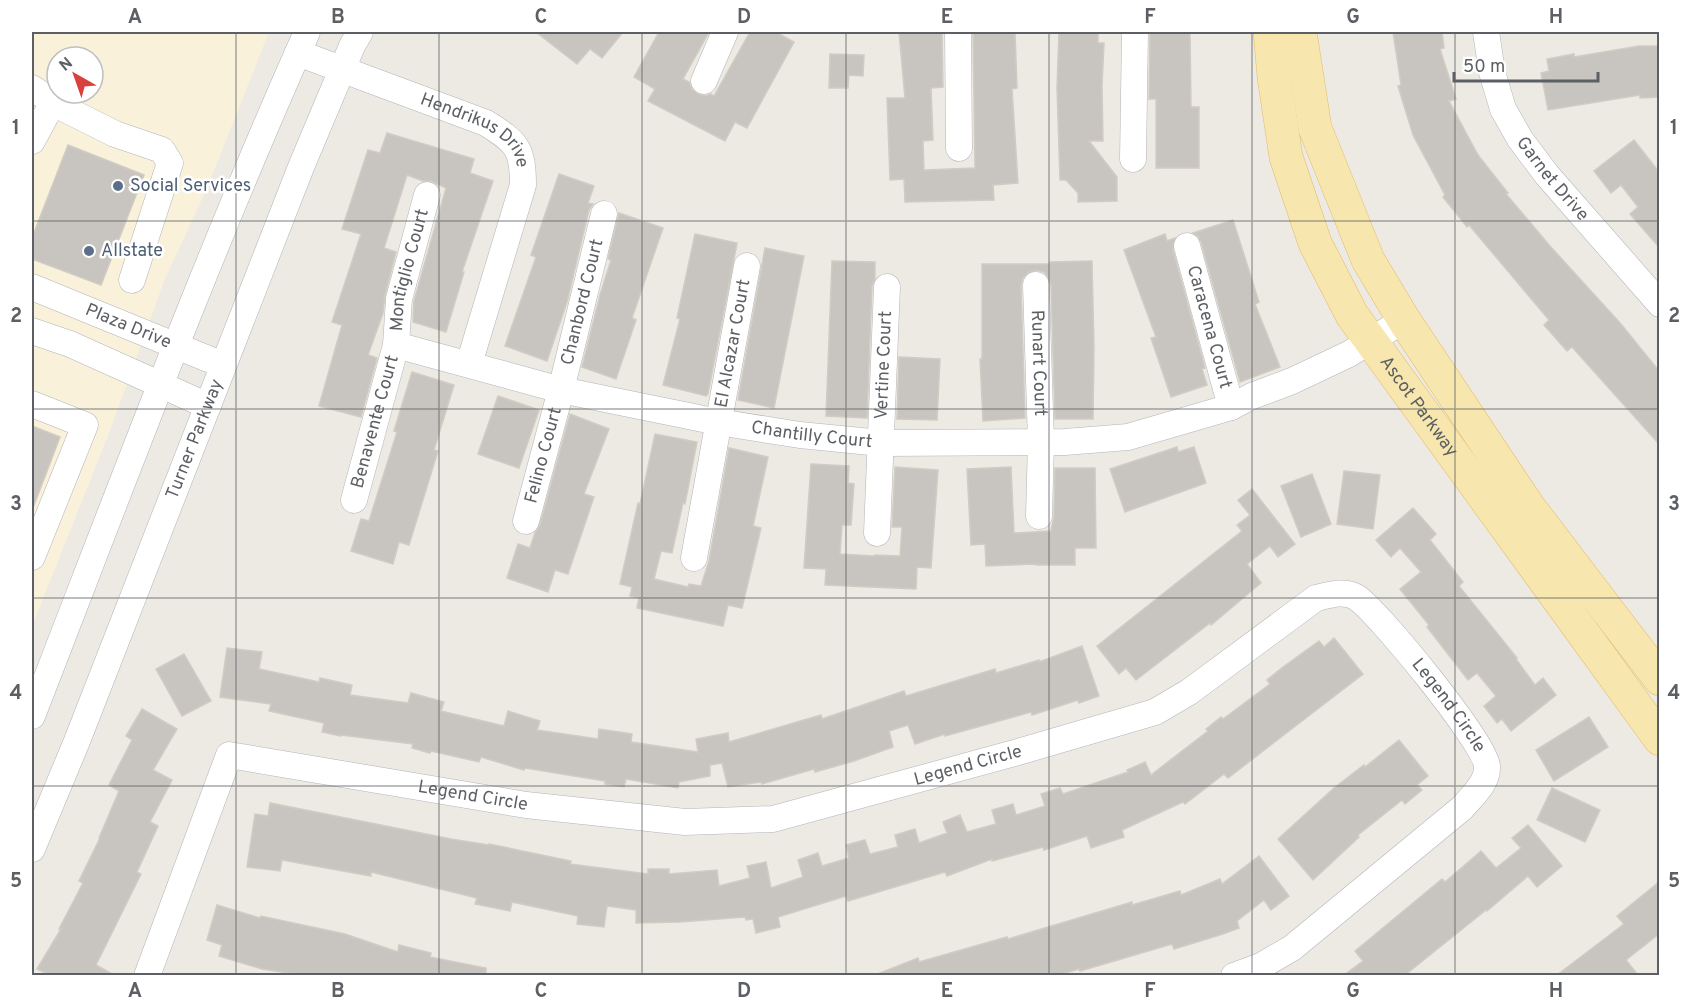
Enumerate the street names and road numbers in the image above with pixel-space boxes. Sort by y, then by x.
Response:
street label: Hendrikus Drive [417,88,534,169]
street label: Garnet Drive [1511,132,1594,226]
street label: Montiglio Court [385,206,434,332]
street label: Chanbord Court [556,237,609,368]
street label: Caracena Court [1181,263,1237,391]
street label: El Alcazar Court [710,277,756,410]
street label: Plaza Drive [82,298,175,354]
street label: Runart Court [1025,309,1052,416]
street label: Vertine Court [870,310,898,420]
street label: Ascot Parkway [1374,352,1463,462]
street label: Benavente Court [346,353,404,491]
street label: Turner Parkway [161,376,229,503]
street label: Felino Court [520,405,567,506]
street label: Chantilly Court [750,416,873,454]
street label: Legend Circle [1406,654,1491,757]
street label: Legend Circle [911,740,1025,791]
street label: Legend Circle [416,775,529,817]

